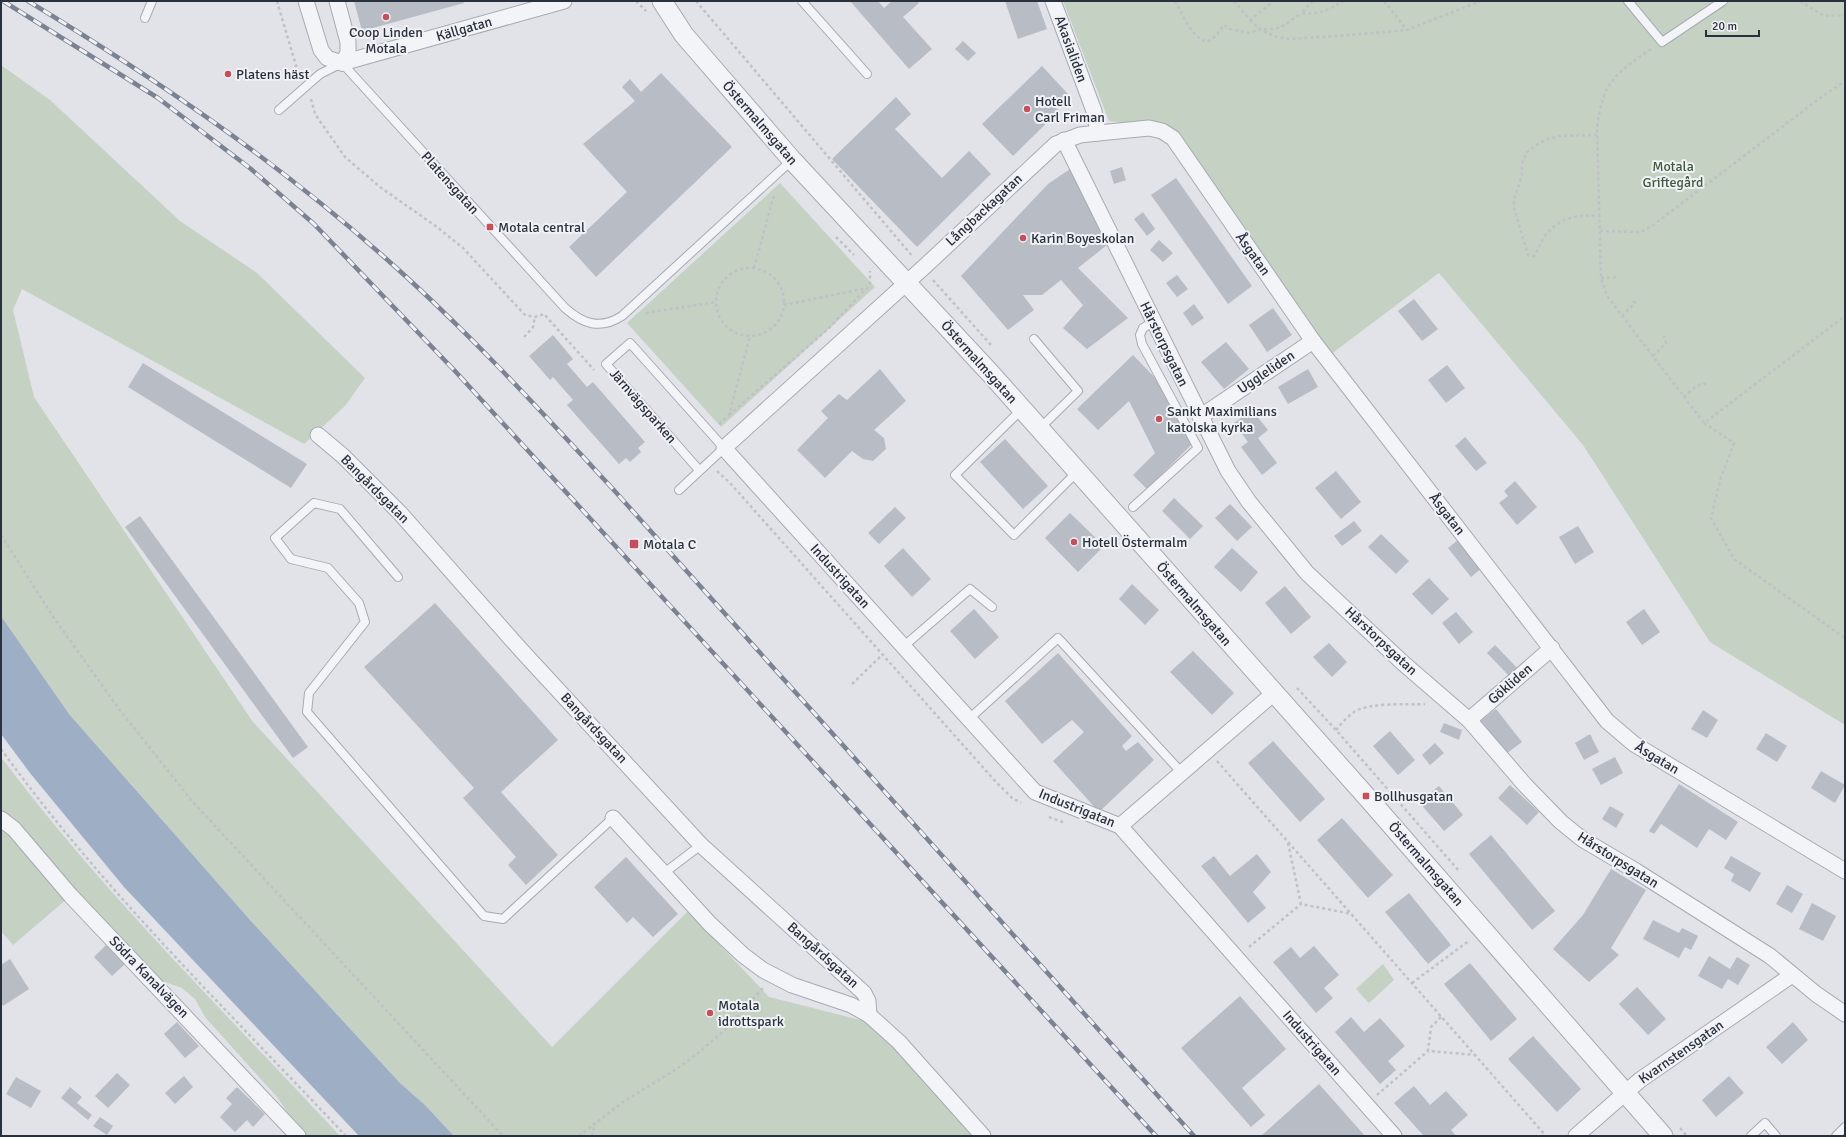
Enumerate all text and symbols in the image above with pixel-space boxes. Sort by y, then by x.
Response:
marker: Coop Linden Motala [381,12,391,22]
scale bar [1706,12,1759,38]
street label: Källgatan [434,13,494,45]
street label: Akasialiden [1051,13,1091,85]
text: 20 m [1712,19,1737,34]
place label: Coop Linden Motala [349,24,423,57]
place label: Platens häst [236,66,309,83]
marker: Platens häst [223,69,233,79]
street label: Östermalmsgatan [719,77,801,169]
place label: Hotell Carl Friman [1035,93,1105,126]
marker: Hotell Carl Friman [1022,104,1032,114]
street label: Platensgatan [417,148,483,218]
park label: Motala Griftegård [1642,158,1704,191]
street label: Långbackagatan [942,170,1026,250]
place label: Motala central [498,219,585,236]
marker: Motala central [485,222,495,232]
street label: Åsgatan [1232,229,1274,279]
place label: Karin Boyeskolan [1031,230,1134,247]
marker: Karin Boyeskolan [1018,233,1028,243]
street label: Hårstorpsgatan [1136,299,1192,389]
street label: Östermalmsgatan [937,317,1021,407]
street label: Uggleliden [1234,347,1298,397]
street label: Järnvägsparken [606,365,680,447]
place label: Sankt Maximilians katolska kyrka [1167,403,1277,436]
marker: Sankt Maximilians katolska kyrka [1154,414,1164,424]
street label: Bangårdsgatan [337,451,413,527]
street label: Åsgatan [1425,490,1469,538]
place label: Hotell Östermalm [1082,534,1187,551]
place label: Motala C [643,536,696,553]
marker: Hotell Östermalm [1069,537,1079,547]
marker: Motala C [628,538,640,550]
street label: Industrigatan [807,540,873,612]
street label: Östermalmsgatan [1153,558,1235,650]
street label: Hårstorpsgatan [1341,603,1421,679]
street label: Gökliden [1484,660,1536,708]
street label: Bangårdsgatan [557,689,631,767]
street label: Åsgatan [1632,738,1682,778]
street label: Industrigatan [1036,785,1118,831]
place label: Bollhusgatan [1374,788,1453,805]
marker: Bollhusgatan [1361,791,1371,801]
street label: Östermalmsgatan [1385,818,1467,910]
street label: Hårstorpsgatan [1574,828,1662,892]
street label: Bangårdsgatan [784,918,862,992]
street label: Södra Kanalvägen [106,933,192,1021]
place label: Motala idrottspark [718,997,784,1030]
street label: Industrigatan [1279,1007,1345,1079]
marker: Motala idrottspark [705,1008,715,1018]
street label: Kvarnstensgatan [1635,1016,1727,1088]

